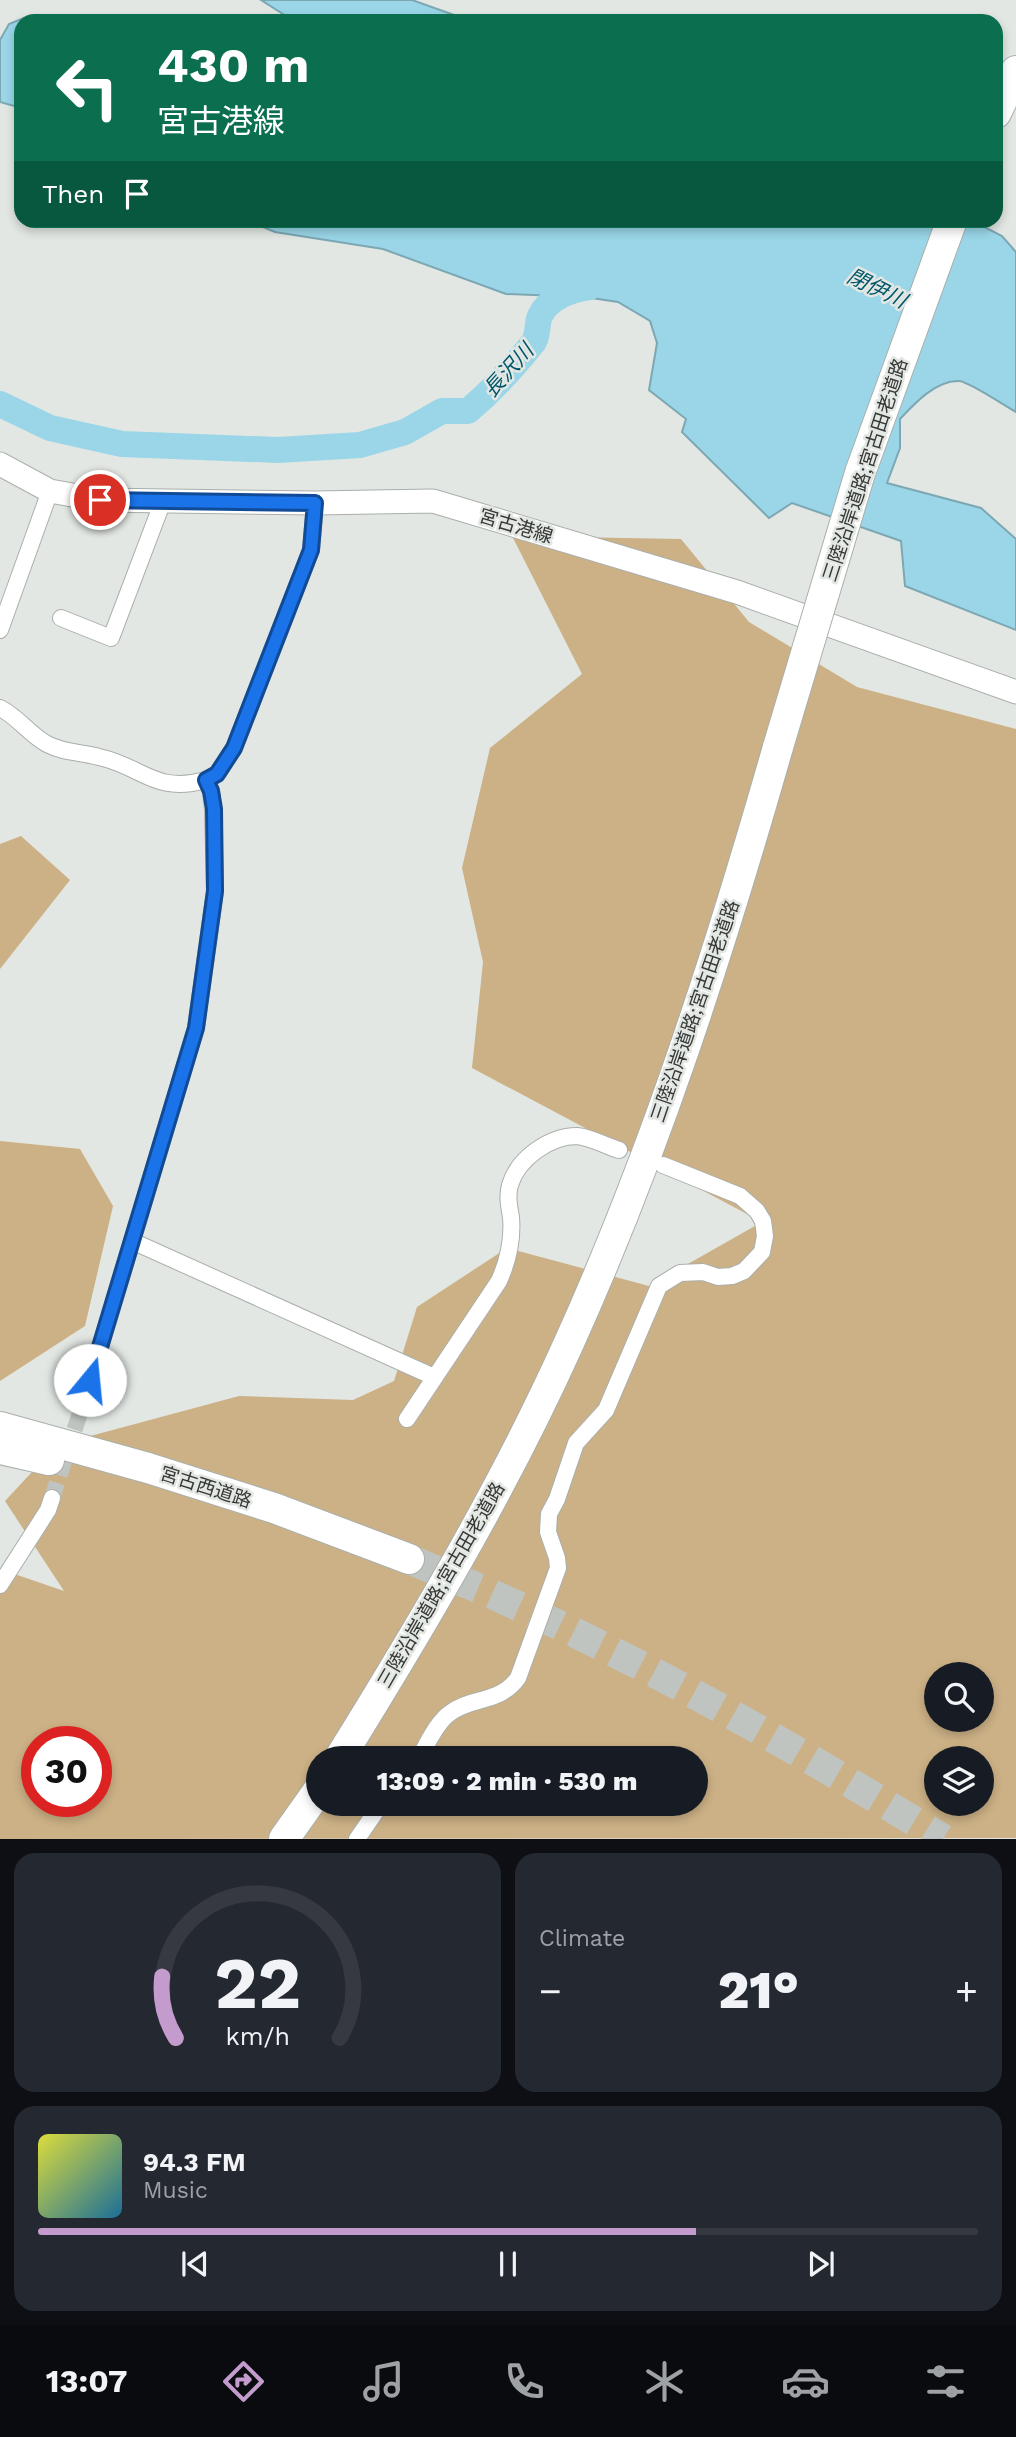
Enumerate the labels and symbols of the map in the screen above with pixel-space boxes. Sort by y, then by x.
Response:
water label: 閉伊川 [843,263,913,314]
water label: 長沢川 [478,337,540,402]
street label: 三陸沿岸道路;宮古田老道路 [818,355,912,585]
pin [70,470,130,530]
street label: 宮古港線 [476,504,556,548]
street label: 三陸沿岸道路;宮古田老道路 [646,897,744,1125]
position arrow [53,1343,127,1417]
street label: 宮古西道路 [157,1461,255,1513]
street label: 三陸沿岸道路;宮古田老道路 [373,1478,509,1692]
speed limit sign: 30 [21,1726,112,1817]

